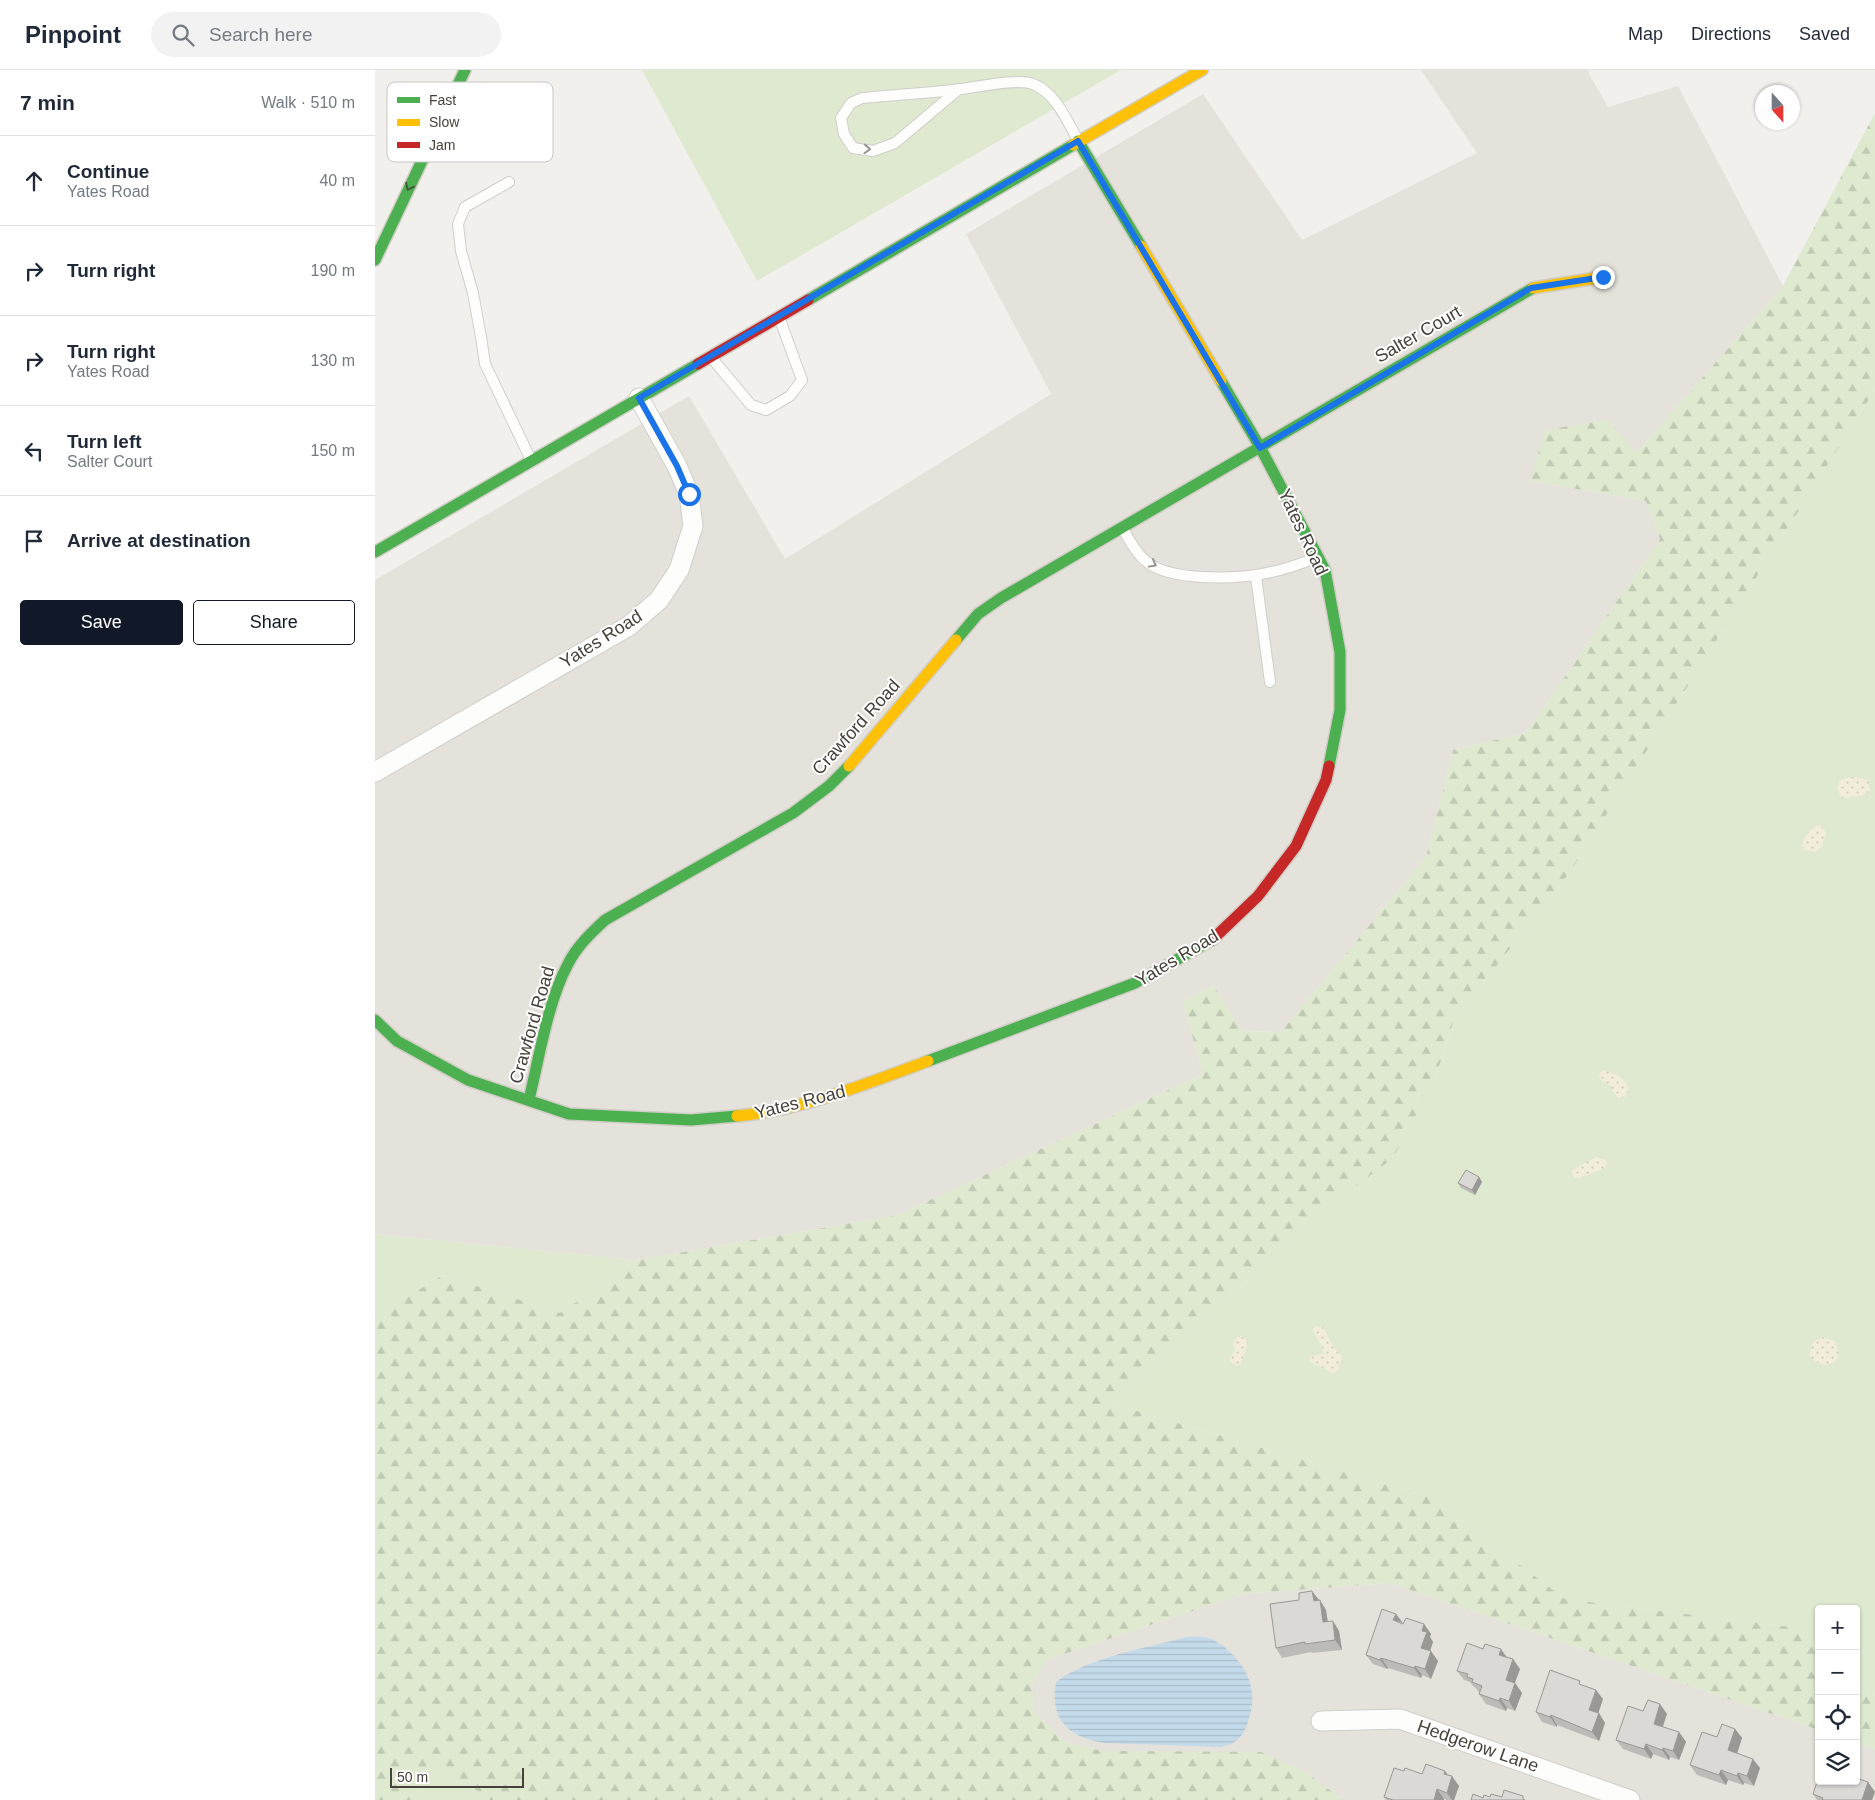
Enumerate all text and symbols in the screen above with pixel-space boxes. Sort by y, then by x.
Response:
search box [151,12,501,57]
text: Pinpoint [25,21,121,48]
icon: search [169,21,197,49]
text: Search here [209,24,313,45]
text: Map [1628,24,1663,44]
text: Directions [1691,24,1771,44]
text: Saved [1799,24,1850,44]
legend [387,82,553,162]
north arrow [1755,85,1800,130]
text: 7 min [20,91,75,114]
text: Fast [429,92,456,108]
text: Walk · 510 m [261,94,355,111]
text: Slow [429,114,460,130]
text: Jam [429,137,455,153]
one-way arrow [864,144,872,155]
text: Continue [67,161,149,182]
icon: ahead [20,167,48,195]
text: 40 m [319,172,355,189]
one-way arrow [405,182,416,191]
text: Yates Road [67,183,149,200]
icon: right [20,257,48,285]
text: Turn right [67,260,155,281]
text: 190 m [311,262,355,279]
route end [1592,266,1615,289]
street label: Salter Court [1371,301,1465,367]
text: Turn right [67,341,155,362]
icon: right [20,347,48,375]
text: 130 m [311,352,355,369]
text: Yates Road [67,363,149,380]
text: Turn left [67,431,142,452]
icon: left [20,437,48,465]
text: 150 m [311,442,355,459]
text: Salter Court [67,453,152,470]
route start [678,483,701,506]
street label: Yates Road [1274,486,1332,578]
icon: arrive [20,527,48,555]
text: Arrive at destination [67,530,251,551]
one-way arrow [1148,558,1157,568]
button: Save [20,600,183,645]
button: Share [193,600,355,645]
street label: Yates Road [556,606,646,672]
street label: Crawford Road [808,675,904,779]
street label: Yates Road [1132,926,1222,990]
street label: Crawford Road [506,964,558,1086]
street label: Yates Road [753,1081,847,1123]
map controls [1815,1605,1860,1785]
button: + [1815,1605,1860,1650]
button: − [1815,1650,1860,1695]
button: locate [1815,1695,1860,1740]
street label: Hedgerow Lane [1415,1716,1541,1776]
button: layers [1815,1740,1860,1785]
scale bar [390,1765,524,1788]
text: 50 m [397,1769,428,1785]

